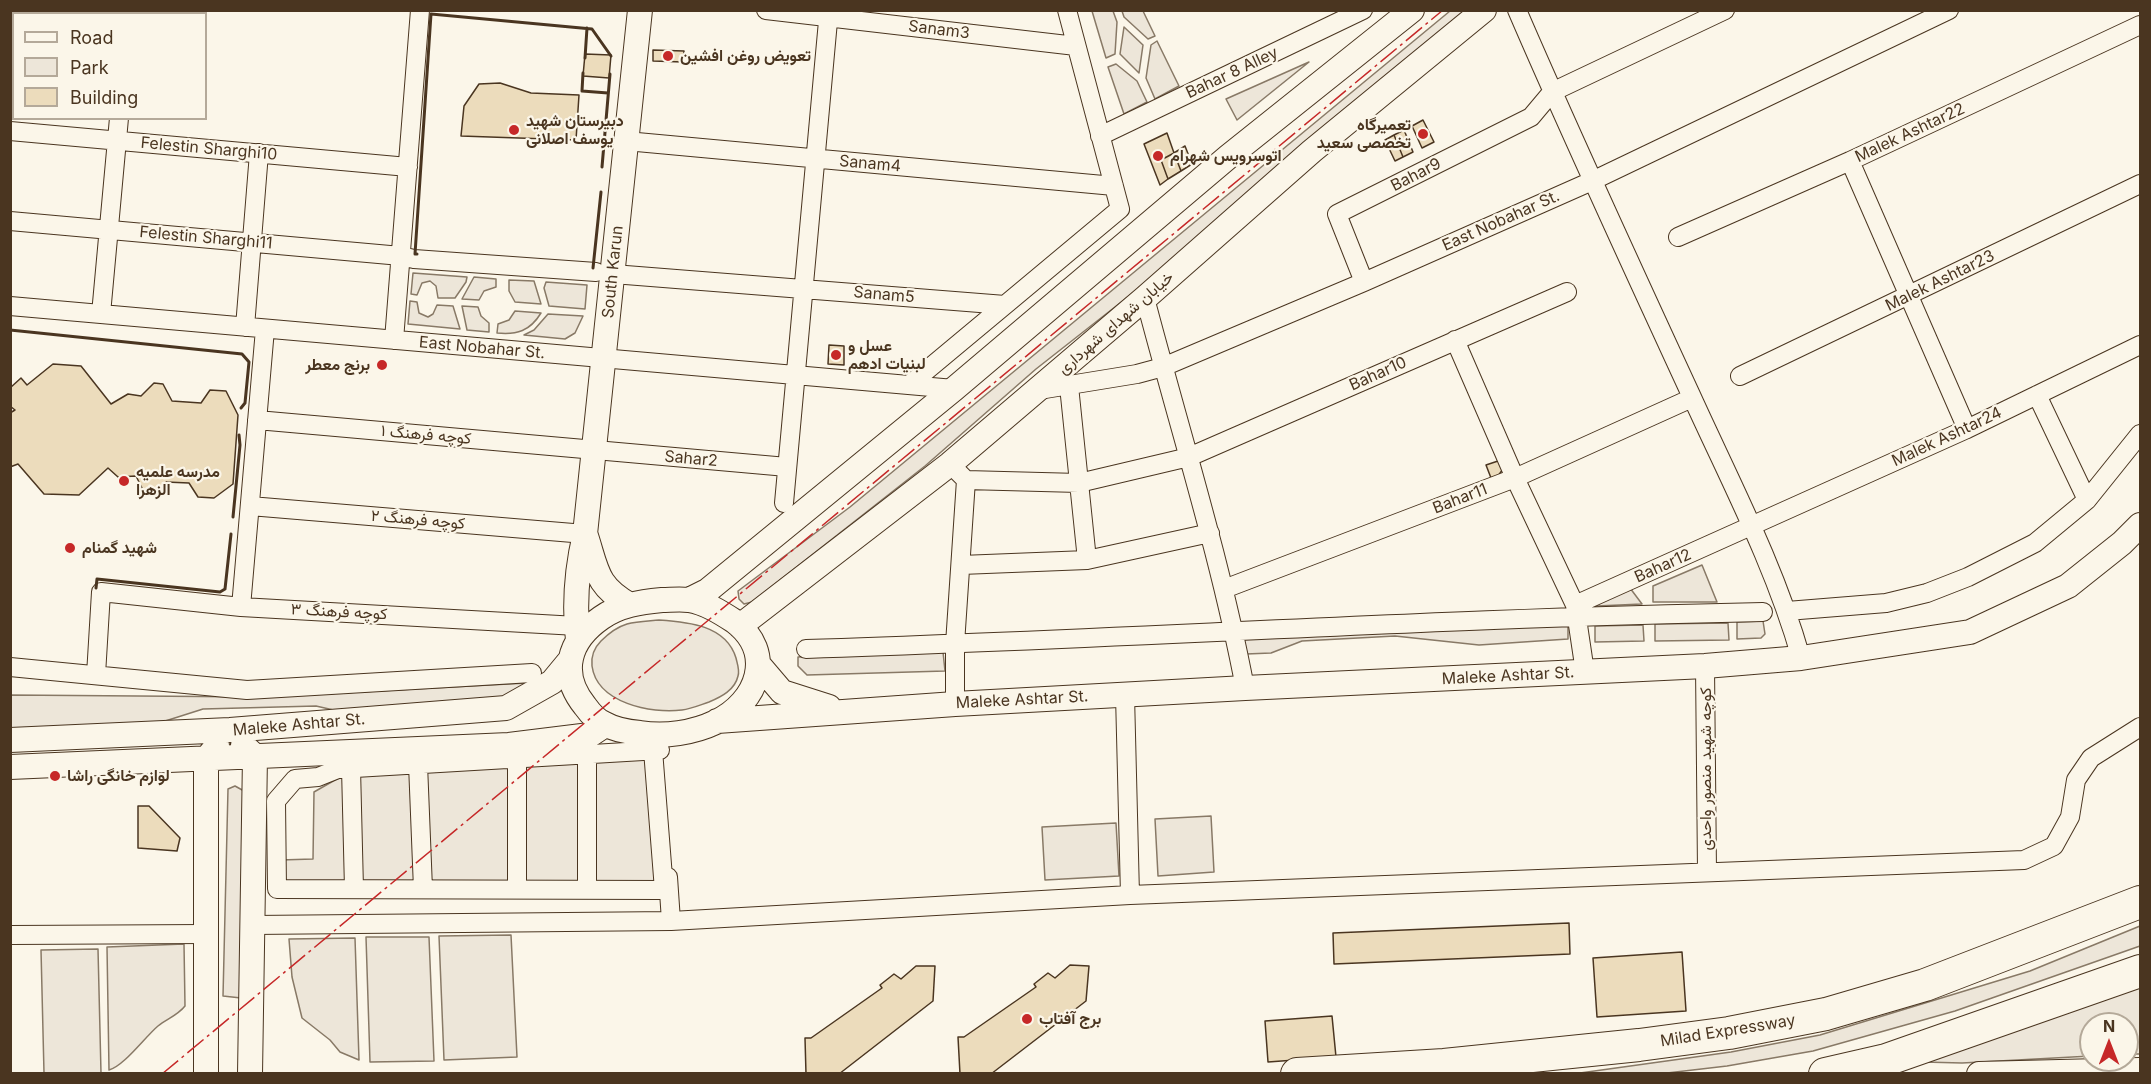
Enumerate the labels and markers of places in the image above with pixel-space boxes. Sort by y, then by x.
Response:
place label: تعویض روغن افشین [680,46,811,66]
marker: تعویض روغن افشین [661,49,675,63]
place label: دبیرستان شهید یوسف اصلانی [526,111,624,149]
place label: تعمیرگاه تخصصی سعید [1317,115,1411,153]
marker: دبیرستان شهید یوسف اصلانی [507,123,521,137]
marker: تعمیرگاه تخصصی سعید [1416,127,1430,141]
place label: اتوسرویس شهرام [1170,146,1282,166]
marker: اتوسرویس شهرام [1151,149,1165,163]
place label: عسل و لبنیات ادهم [848,336,926,374]
marker: عسل و لبنیات ادهم [829,348,843,362]
place label: برنج معطر [305,355,370,375]
marker: برنج معطر [375,358,389,372]
place label: مدرسه علمیه الزهرا [136,462,220,500]
marker: مدرسه علمیه الزهرا [117,474,131,488]
place label: شهید گمنام [82,538,157,558]
marker: شهید گمنام [63,541,77,555]
place label: لوازم خانگی راشا [67,766,170,786]
marker: لوازم خانگی راشا [48,769,62,783]
place label: برج آفتاب [1039,1009,1101,1029]
marker: برج آفتاب [1020,1012,1034,1026]

